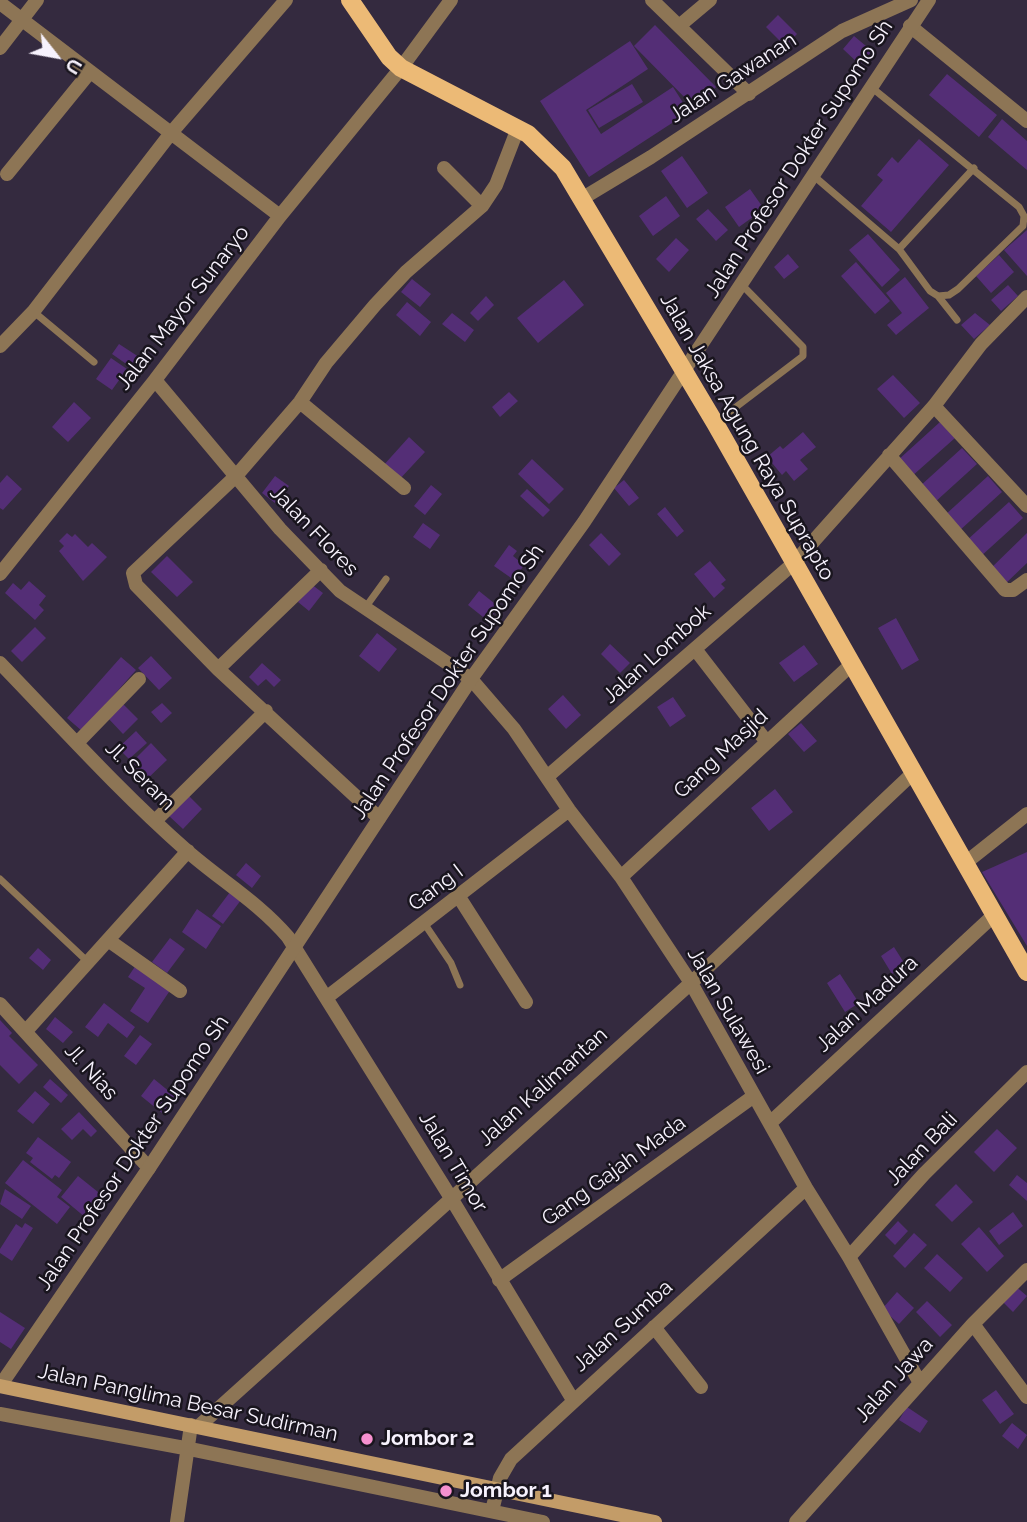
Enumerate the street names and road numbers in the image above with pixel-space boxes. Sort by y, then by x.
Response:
street label: Jalan Profesor Dokter Supomo Sh [700,15,898,303]
street label: Jalan Gawanan [665,28,801,128]
street label: Jalan Mayor Sunaryo [111,221,255,395]
street label: Jalan Jaksa Agung Raya Suprapto [654,289,840,585]
street label: Jalan Flores [265,480,363,582]
street label: Jalan Profesor Dokter Supomo Sh [346,540,550,824]
street label: Jalan Lombok [598,599,716,709]
street label: Gang Masjid [669,704,773,804]
street label: Jl. Seram [100,736,180,816]
street label: Gang I [404,859,468,917]
street label: Jalan Sulawesi [682,943,774,1079]
street label: Jalan Madura [811,950,923,1058]
street label: Jalan Profesor Dokter Supomo Sh [31,1011,235,1295]
street label: Jalan Kalimantan [473,1022,613,1152]
street label: Jl. Nias [59,1039,123,1105]
street label: Jalan Timor [413,1107,493,1217]
street label: Jalan Bali [881,1107,963,1191]
street label: Gang Gajah Mada [537,1110,691,1232]
street label: Jalan Sumba [568,1275,678,1377]
street label: Jalan Jawa [849,1332,939,1428]
street label: Jalan Panglima Besar Sudirman [36,1359,340,1447]

